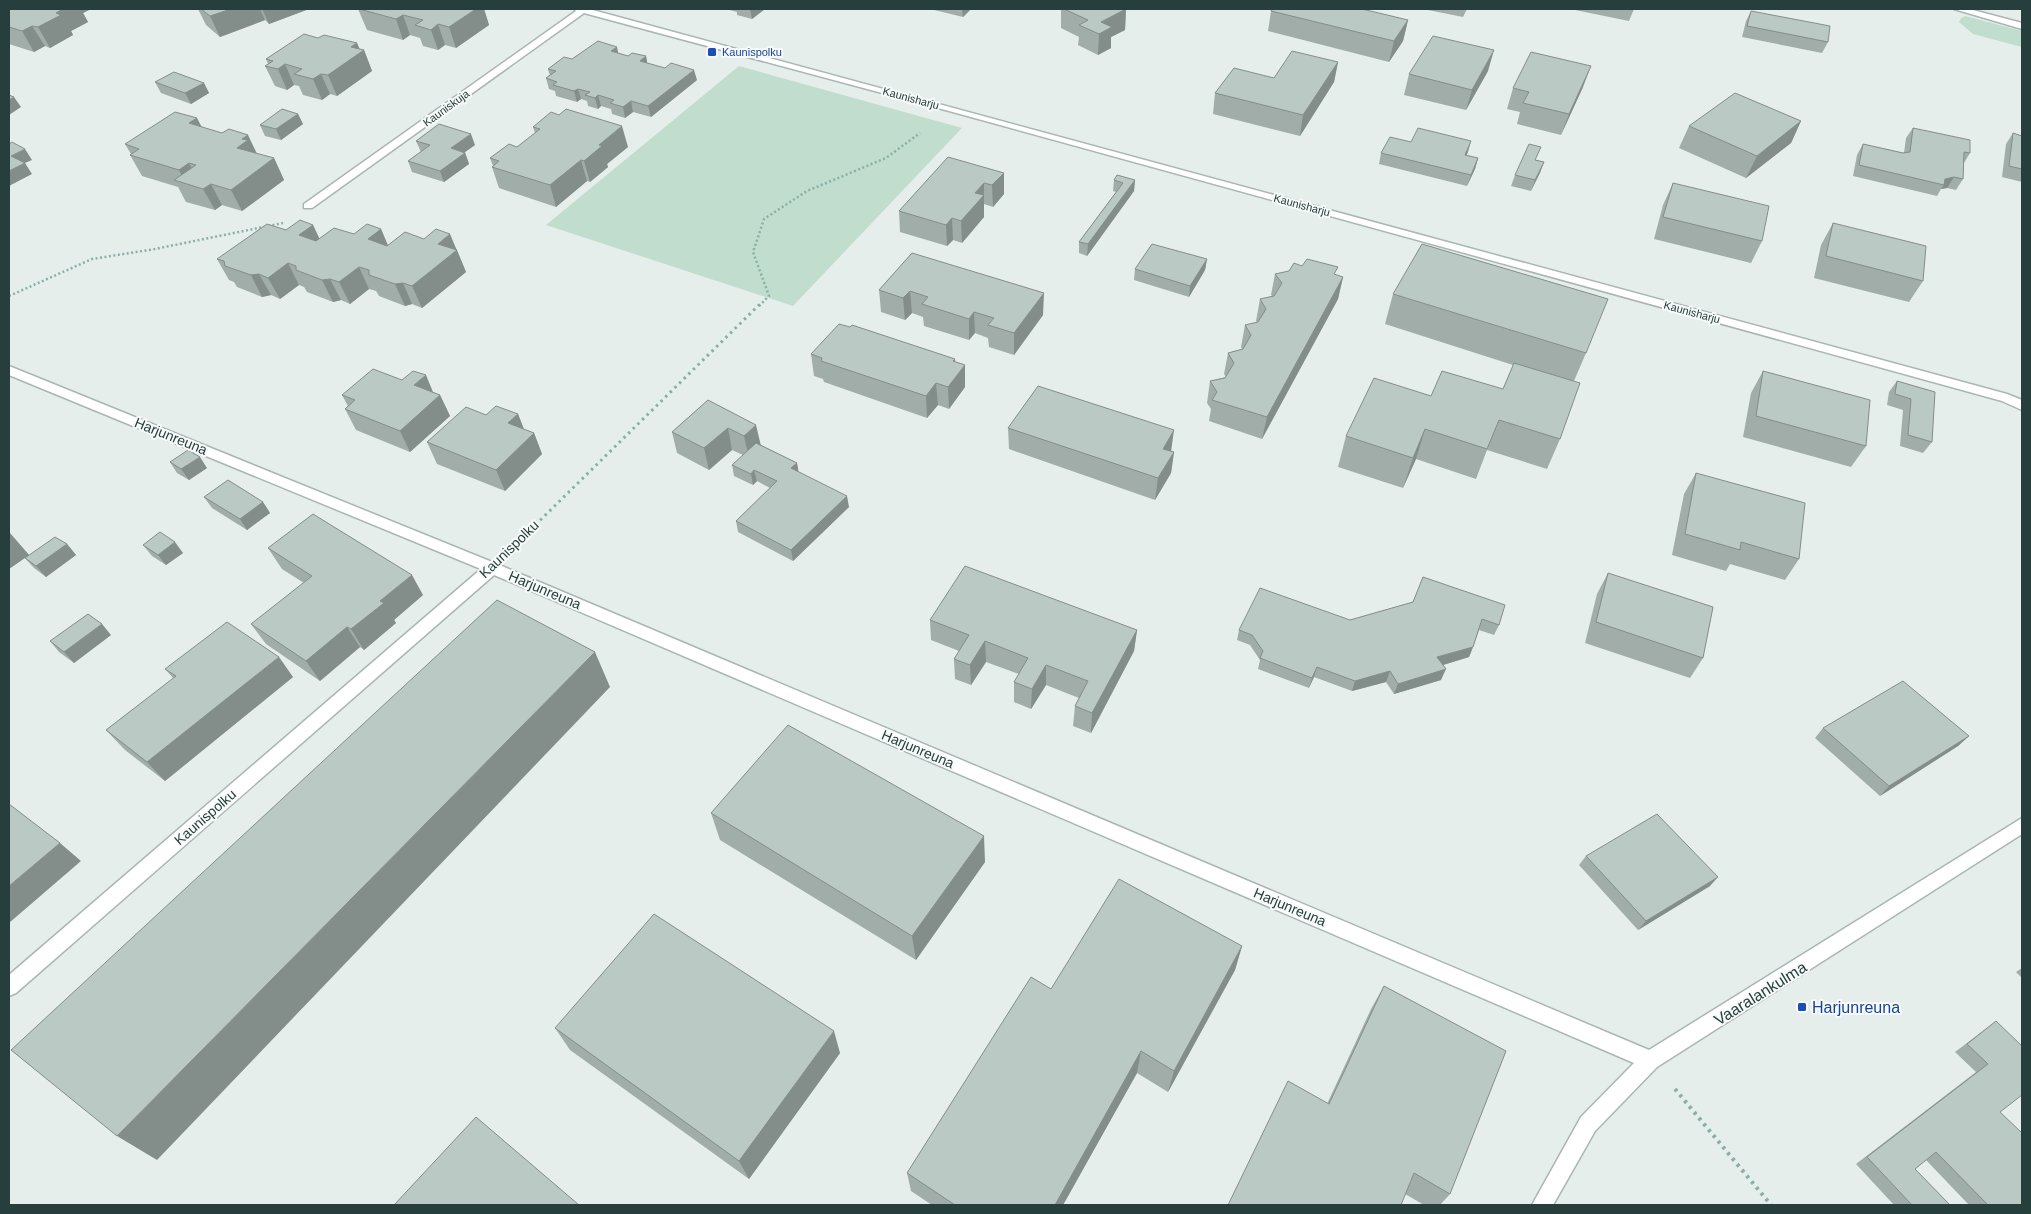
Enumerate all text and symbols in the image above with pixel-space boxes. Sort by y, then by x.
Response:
marker: Kaunispolku [706,46,718,58]
place label: Kaunispolku [722,46,782,58]
street label: Kaunisharju [881,85,941,111]
street label: Kauniskuja [421,87,472,129]
street label: Kaunisharju [1272,192,1332,218]
street label: Kaunisharju [1662,299,1722,325]
street label: Harjunreuna [132,414,210,458]
street label: Kaunispolku [476,517,542,581]
street label: Harjunreuna [506,568,584,612]
street label: Harjunreuna [879,727,957,771]
street label: Kaunispolku [171,786,239,848]
street label: Harjunreuna [1251,885,1329,929]
street label: Vaaralankulma [1711,958,1810,1029]
place label: Harjunreuna [1812,999,1900,1016]
marker: Harjunreuna [1796,1001,1808,1013]

